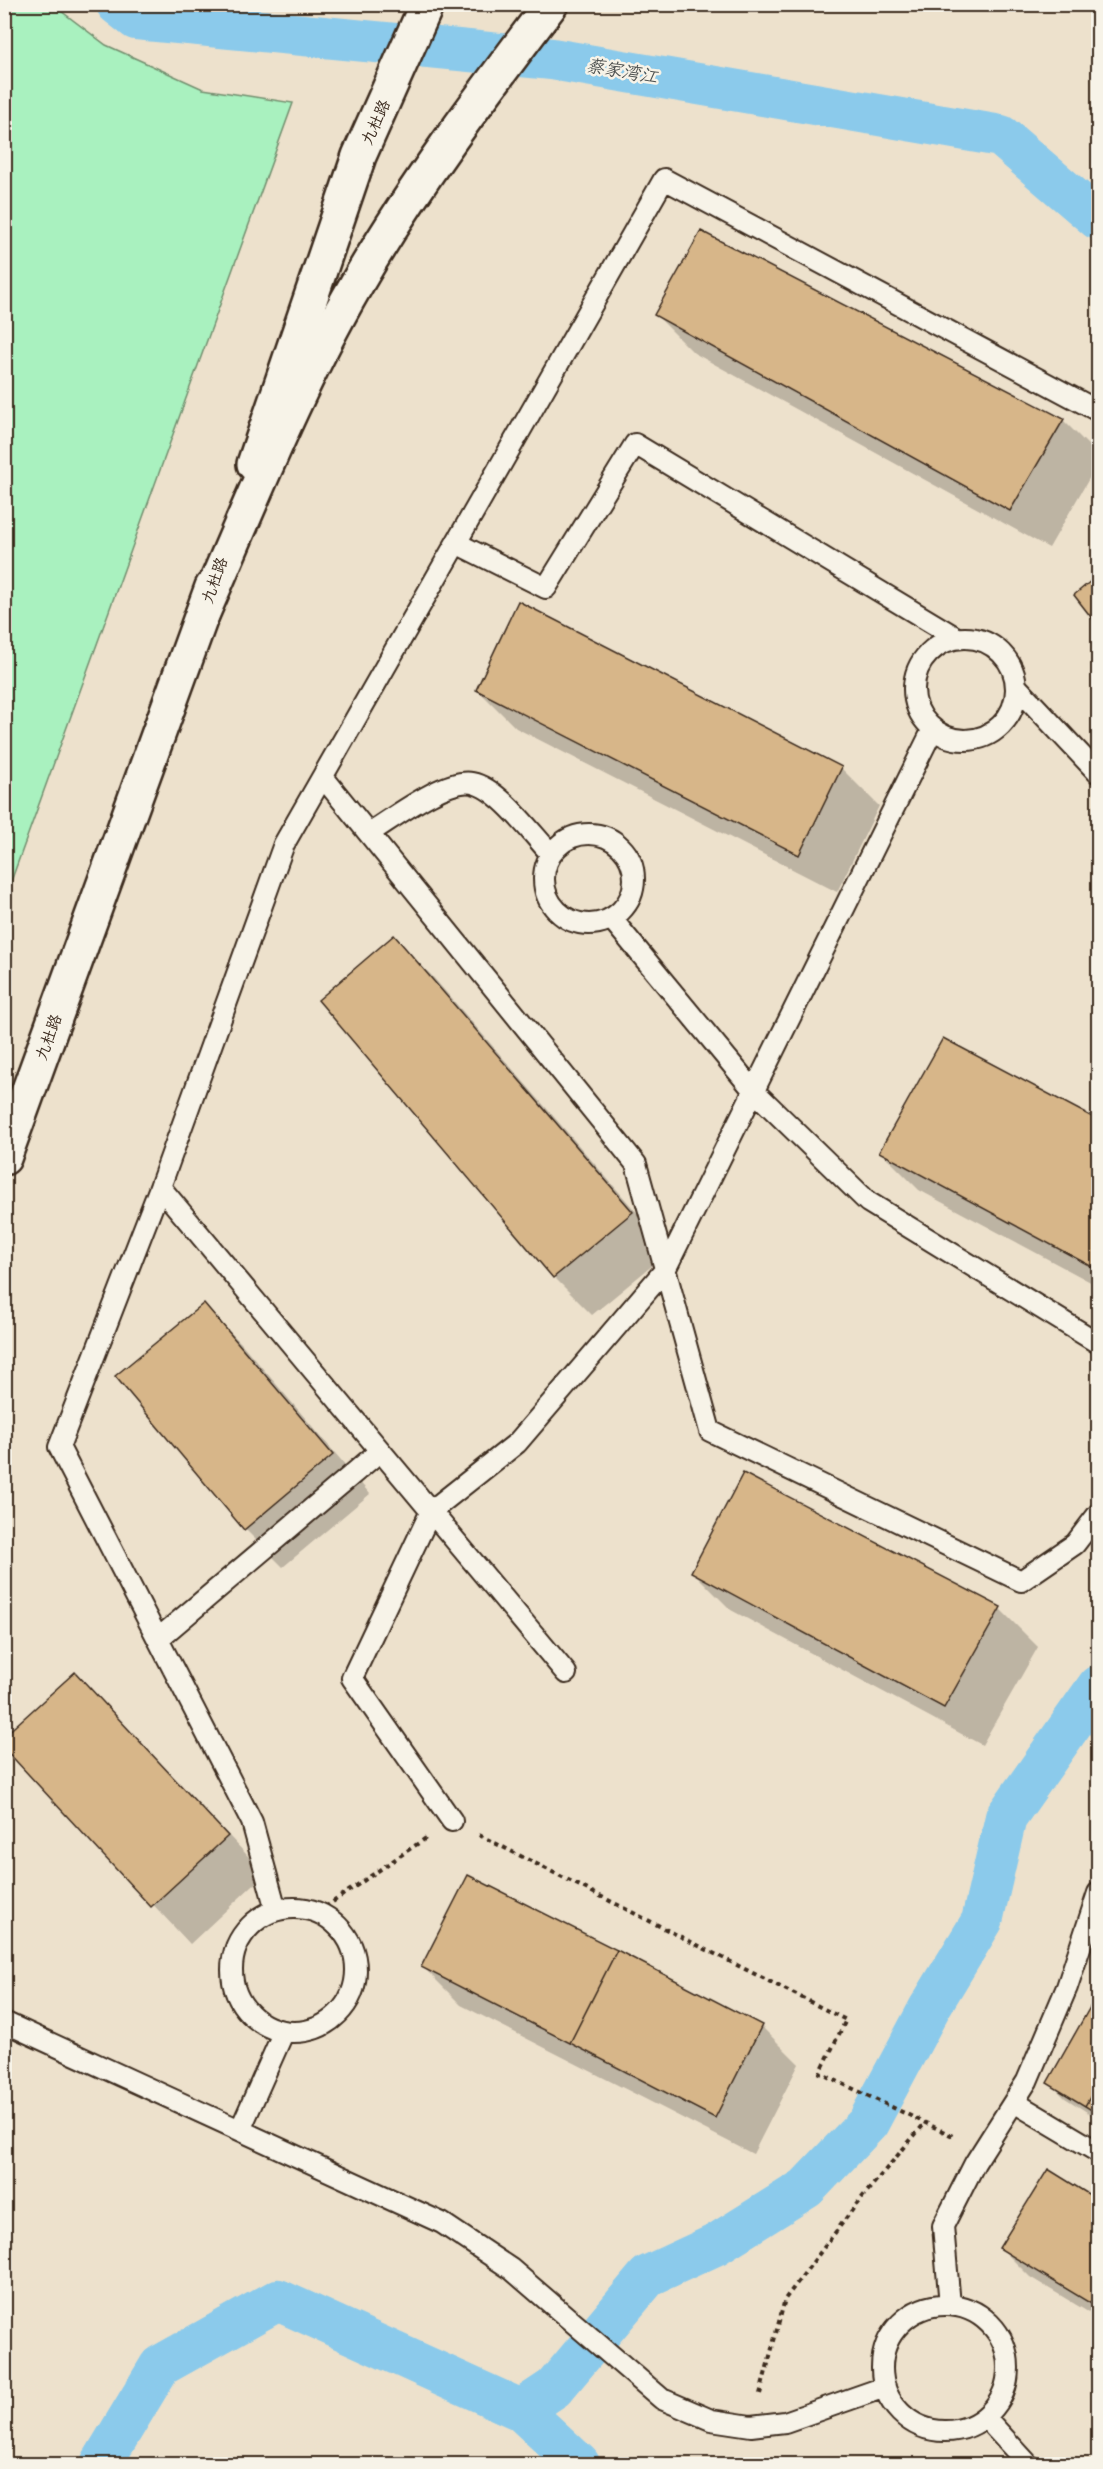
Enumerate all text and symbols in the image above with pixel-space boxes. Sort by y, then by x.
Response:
water label: 蔡家湾江 [584,49,661,93]
street label: 九杜路 [352,94,398,150]
street label: 九杜路 [193,553,236,608]
street label: 九杜路 [27,1010,70,1065]

